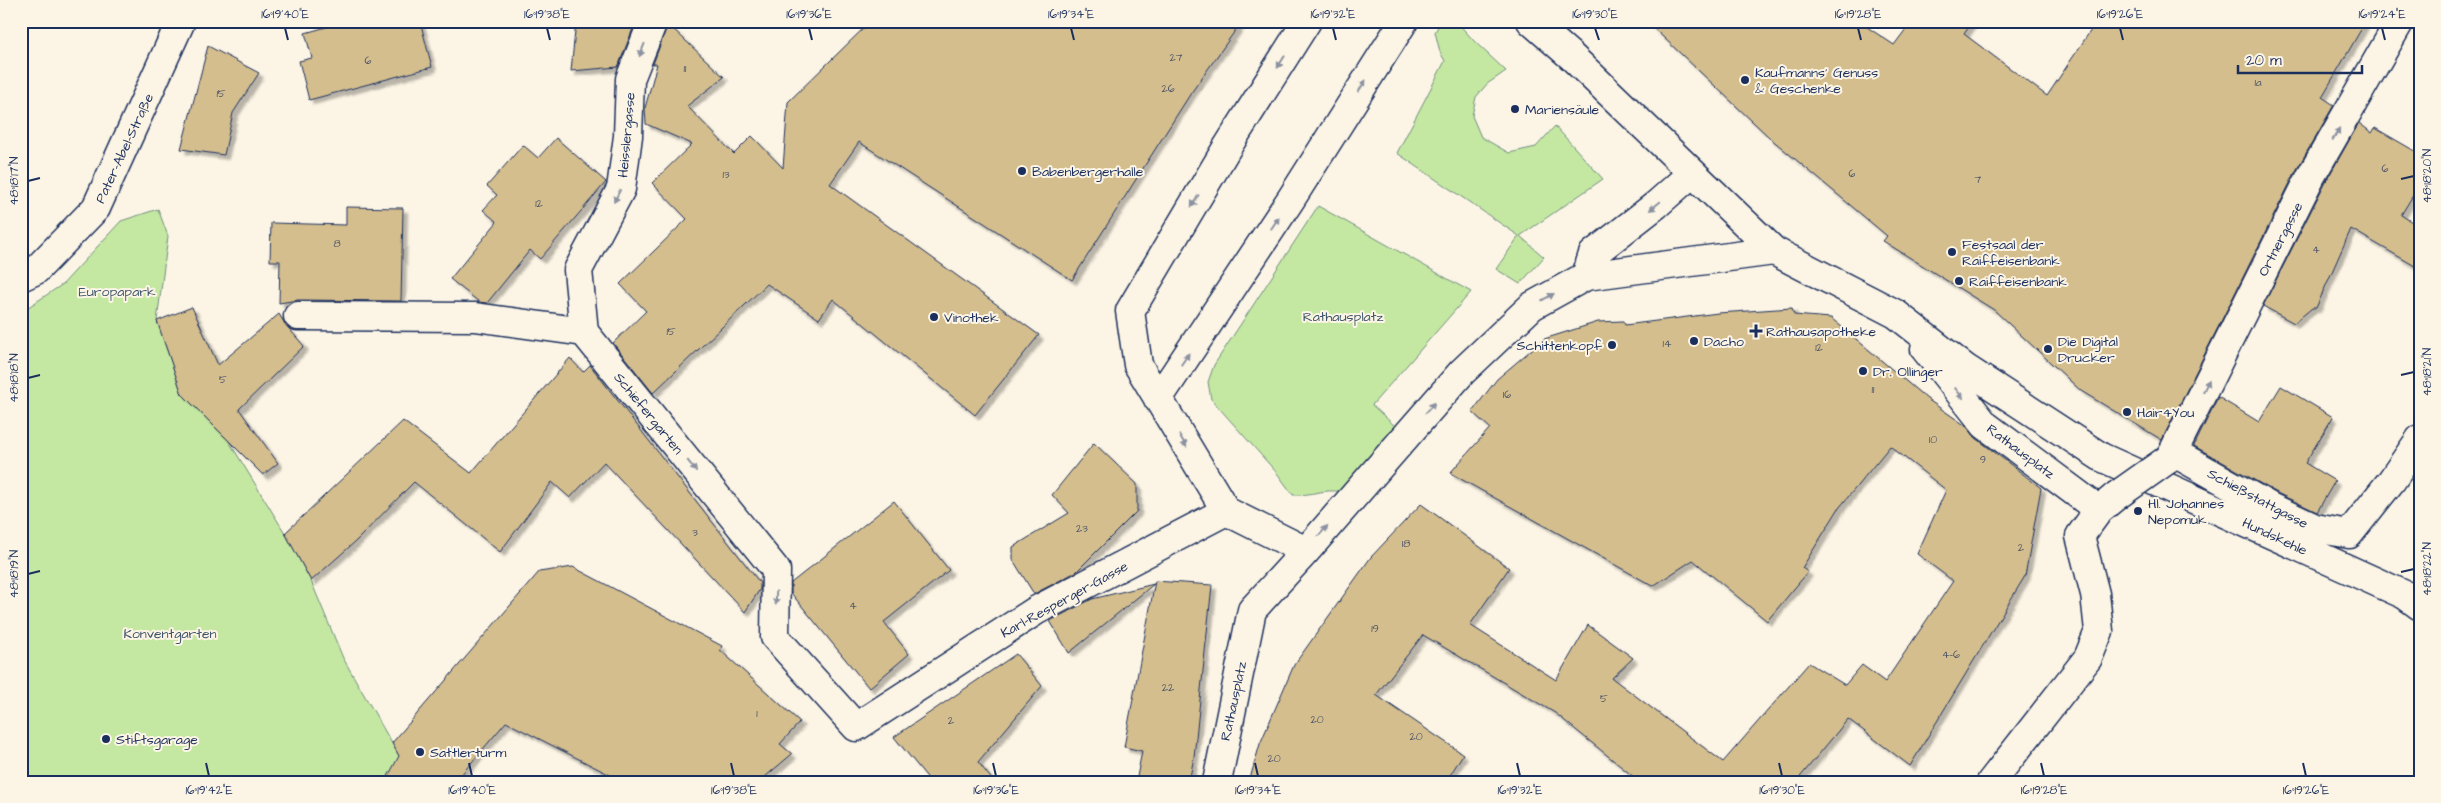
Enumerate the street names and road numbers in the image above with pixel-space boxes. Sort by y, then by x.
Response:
street label: Pater-Abel-Straße [91,90,159,207]
street label: Heisslergasse [613,91,641,179]
street label: Ortnergasse [2254,198,2308,280]
street label: Schiefergarten [609,368,688,459]
street label: Rathausplatz [1982,420,2059,484]
street label: Schießstattgasse [2204,464,2312,534]
street label: Hundskehle [2239,513,2311,561]
street label: Karl-Resperger-Gasse [997,556,1132,643]
street label: Rathausplatz [1216,660,1252,743]

